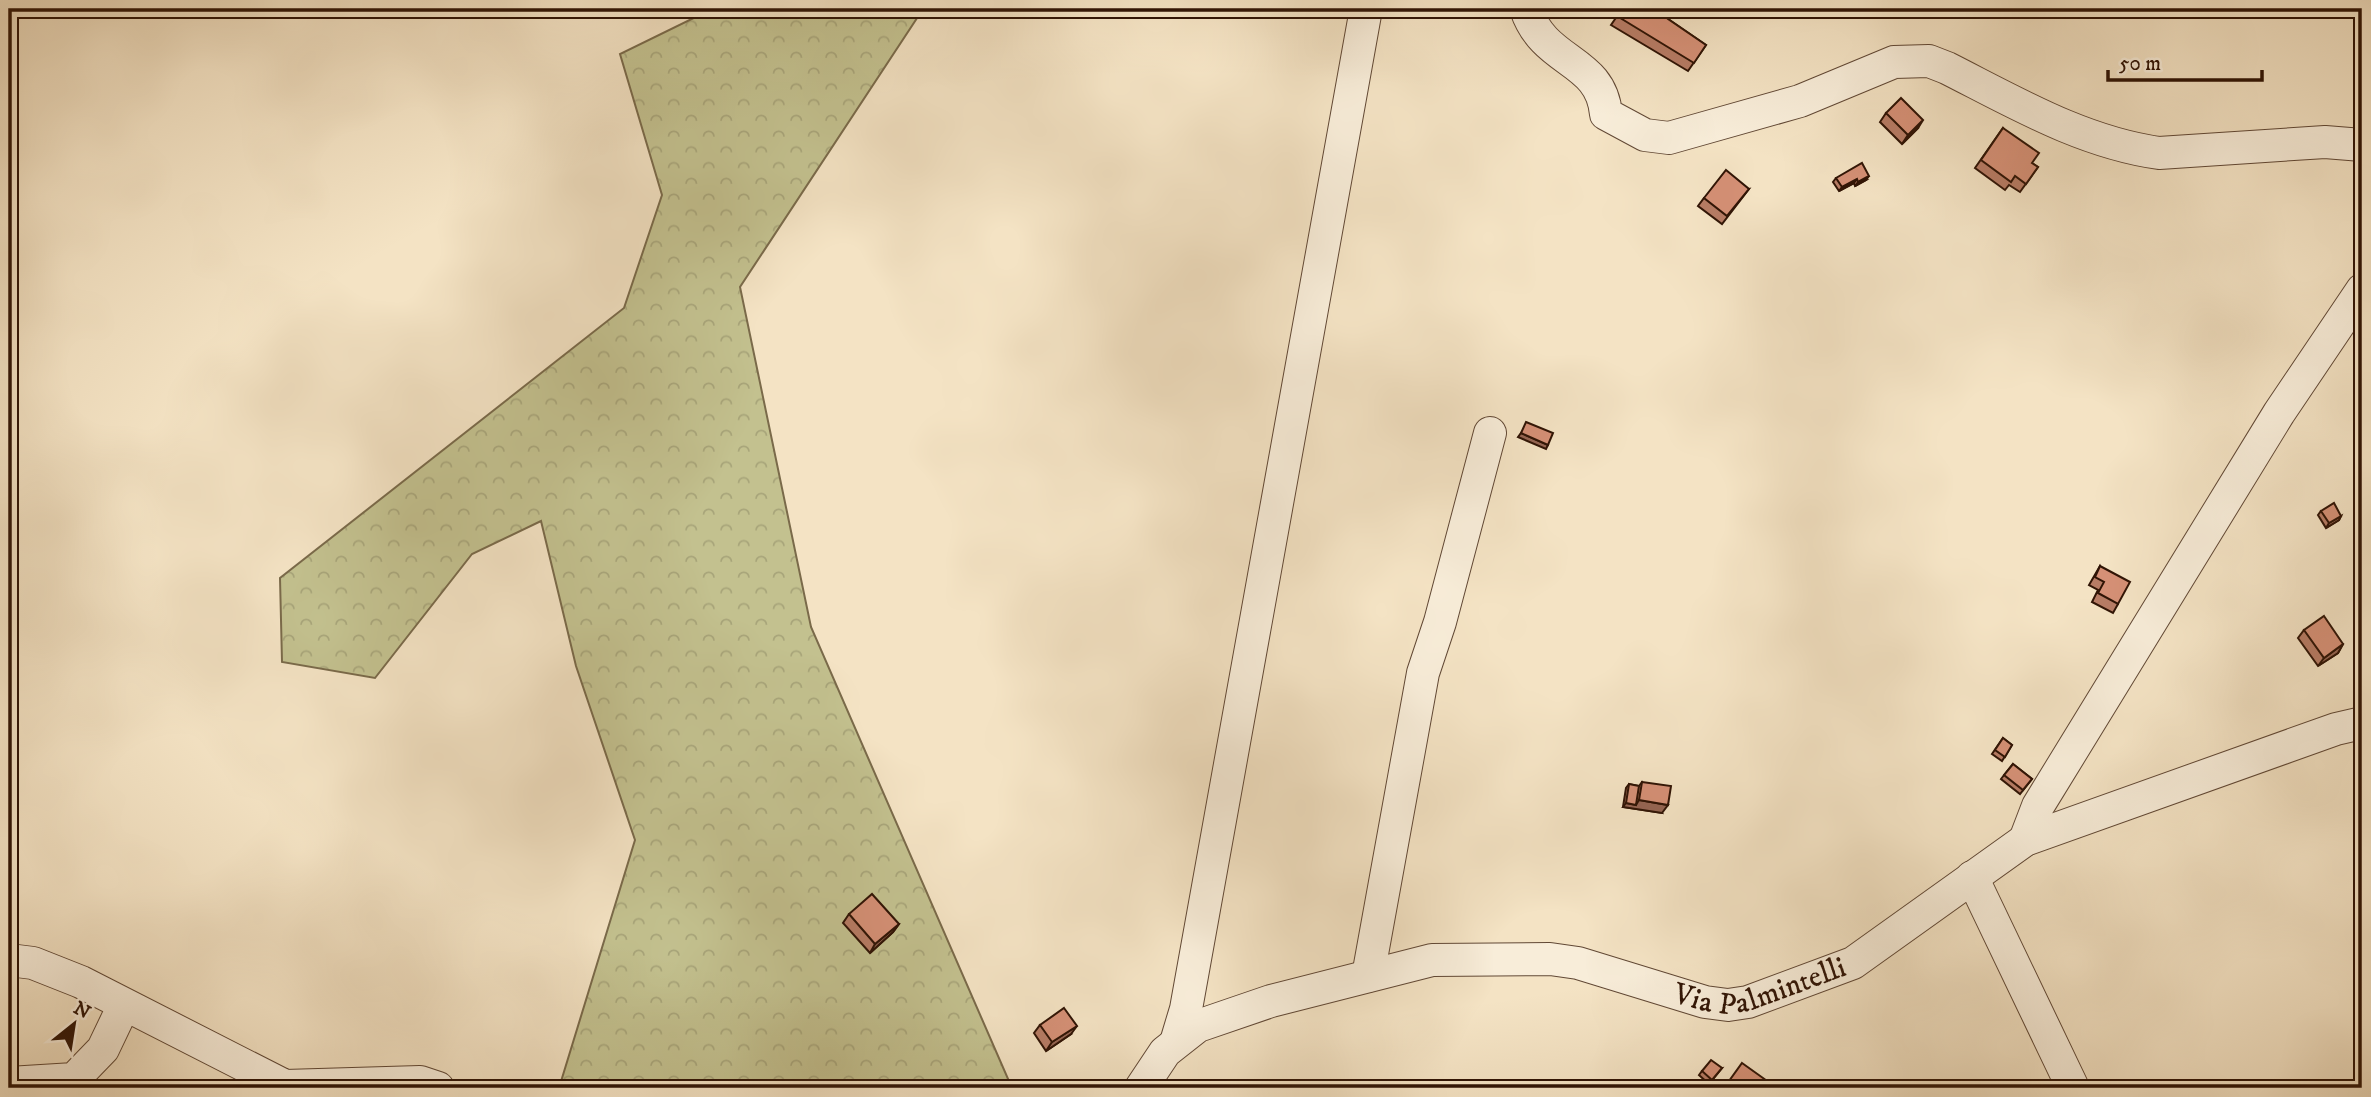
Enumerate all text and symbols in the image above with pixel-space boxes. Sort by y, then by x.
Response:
scale bar [2108,38,2262,82]
text: 50 m [2119,51,2161,77]
street label: Via Palmintelli [1668,949,1851,1024]
north arrow [38,988,108,1058]
text: N [69,997,95,1025]

